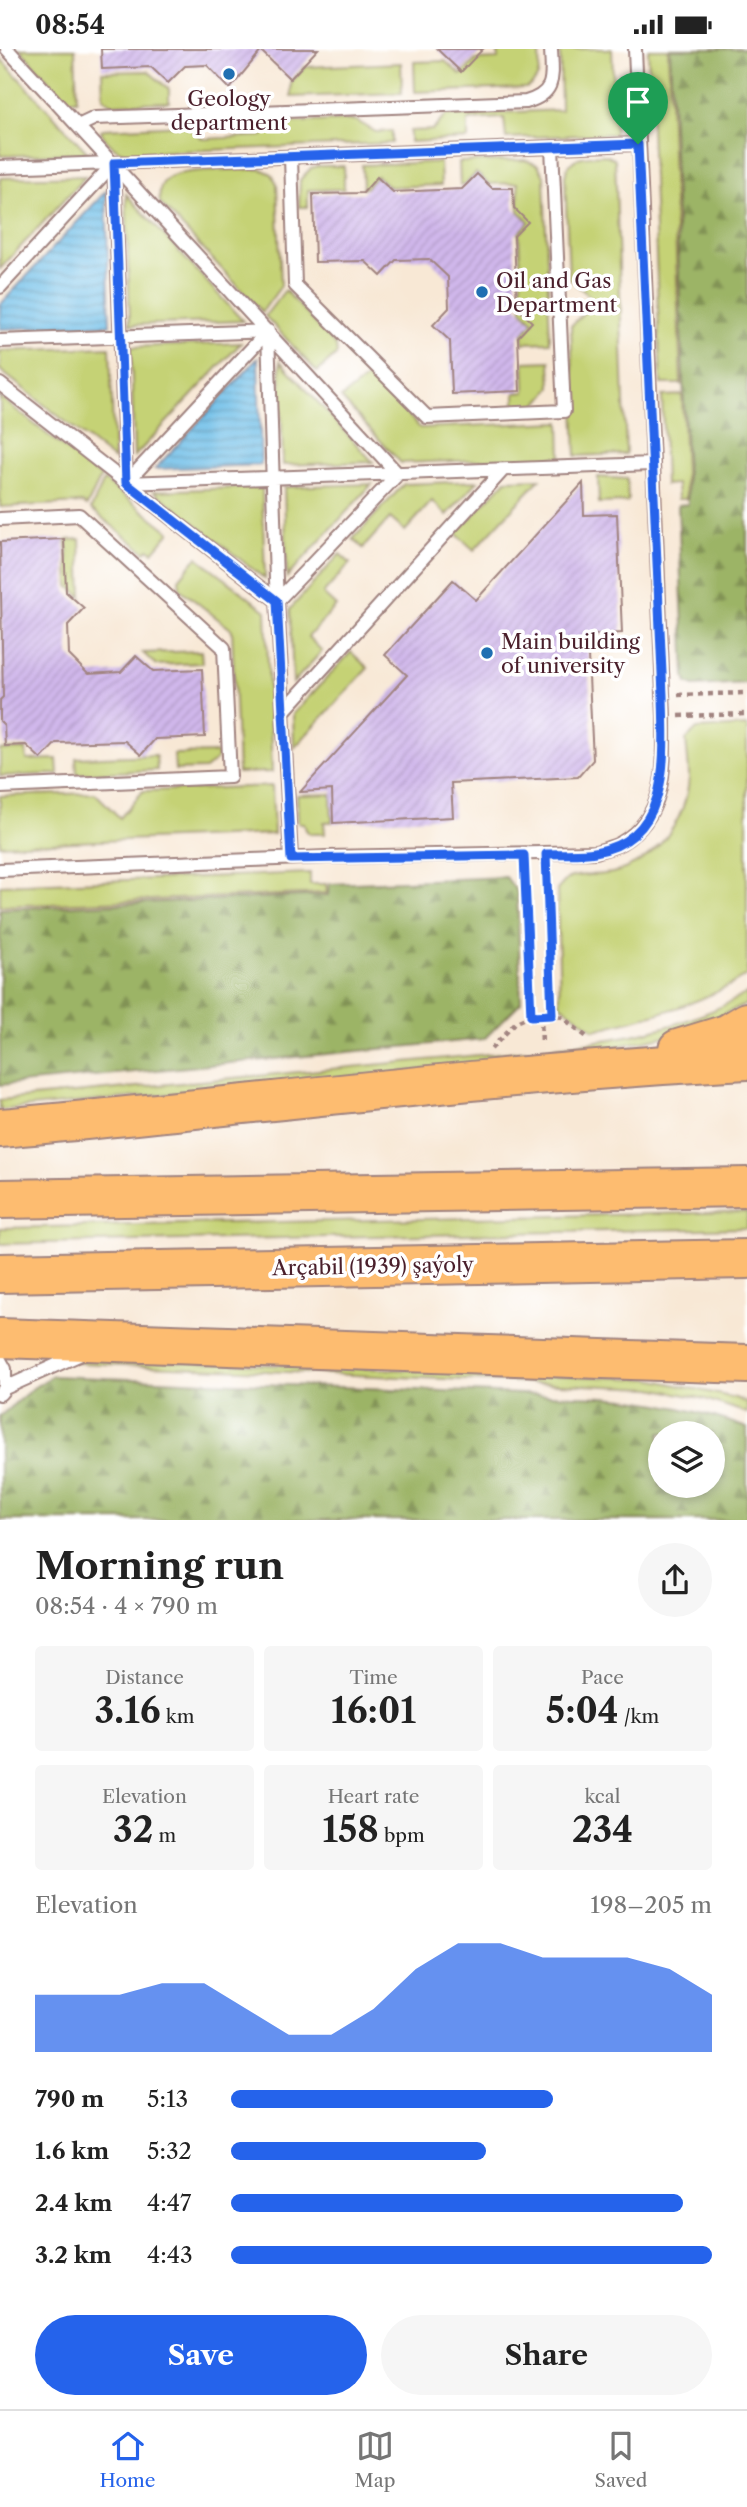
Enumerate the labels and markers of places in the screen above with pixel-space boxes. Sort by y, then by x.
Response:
marker: Geology department [221,66,237,82]
pin [608,72,668,144]
place label: Geology department [171,86,288,135]
place label: Oil and Gas Department [496,268,618,317]
marker: Oil and Gas Department [474,284,490,300]
place label: Main building of university [501,629,641,678]
marker: Main building of university [479,645,495,661]

